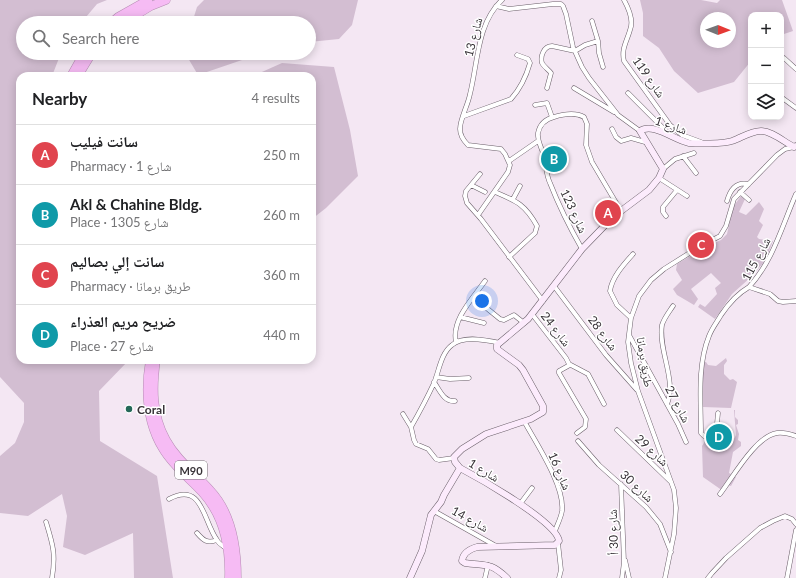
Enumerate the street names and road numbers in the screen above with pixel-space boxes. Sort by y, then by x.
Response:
street label: شارع 13 [461,16,486,58]
street label: شارع 119 [629,54,669,101]
street label: شارع 1 [653,113,689,138]
street label: شارع 123 [556,187,591,236]
street label: شارع 115 [738,235,775,284]
street label: شارع 24 [537,309,574,350]
street label: شارع 28 [584,313,621,354]
street label: طريق برمانا [633,336,656,388]
street label: شارع 27 [661,383,694,426]
street label: شارع 29 [632,431,672,470]
street label: شارع 16 [544,450,575,493]
street label: شارع 1 [466,455,502,486]
road number: M90 [175,461,207,479]
street label: شارع 30 [617,467,657,506]
street label: شارع 14 [448,503,491,536]
street label: شارع 30 أ [605,509,622,556]

